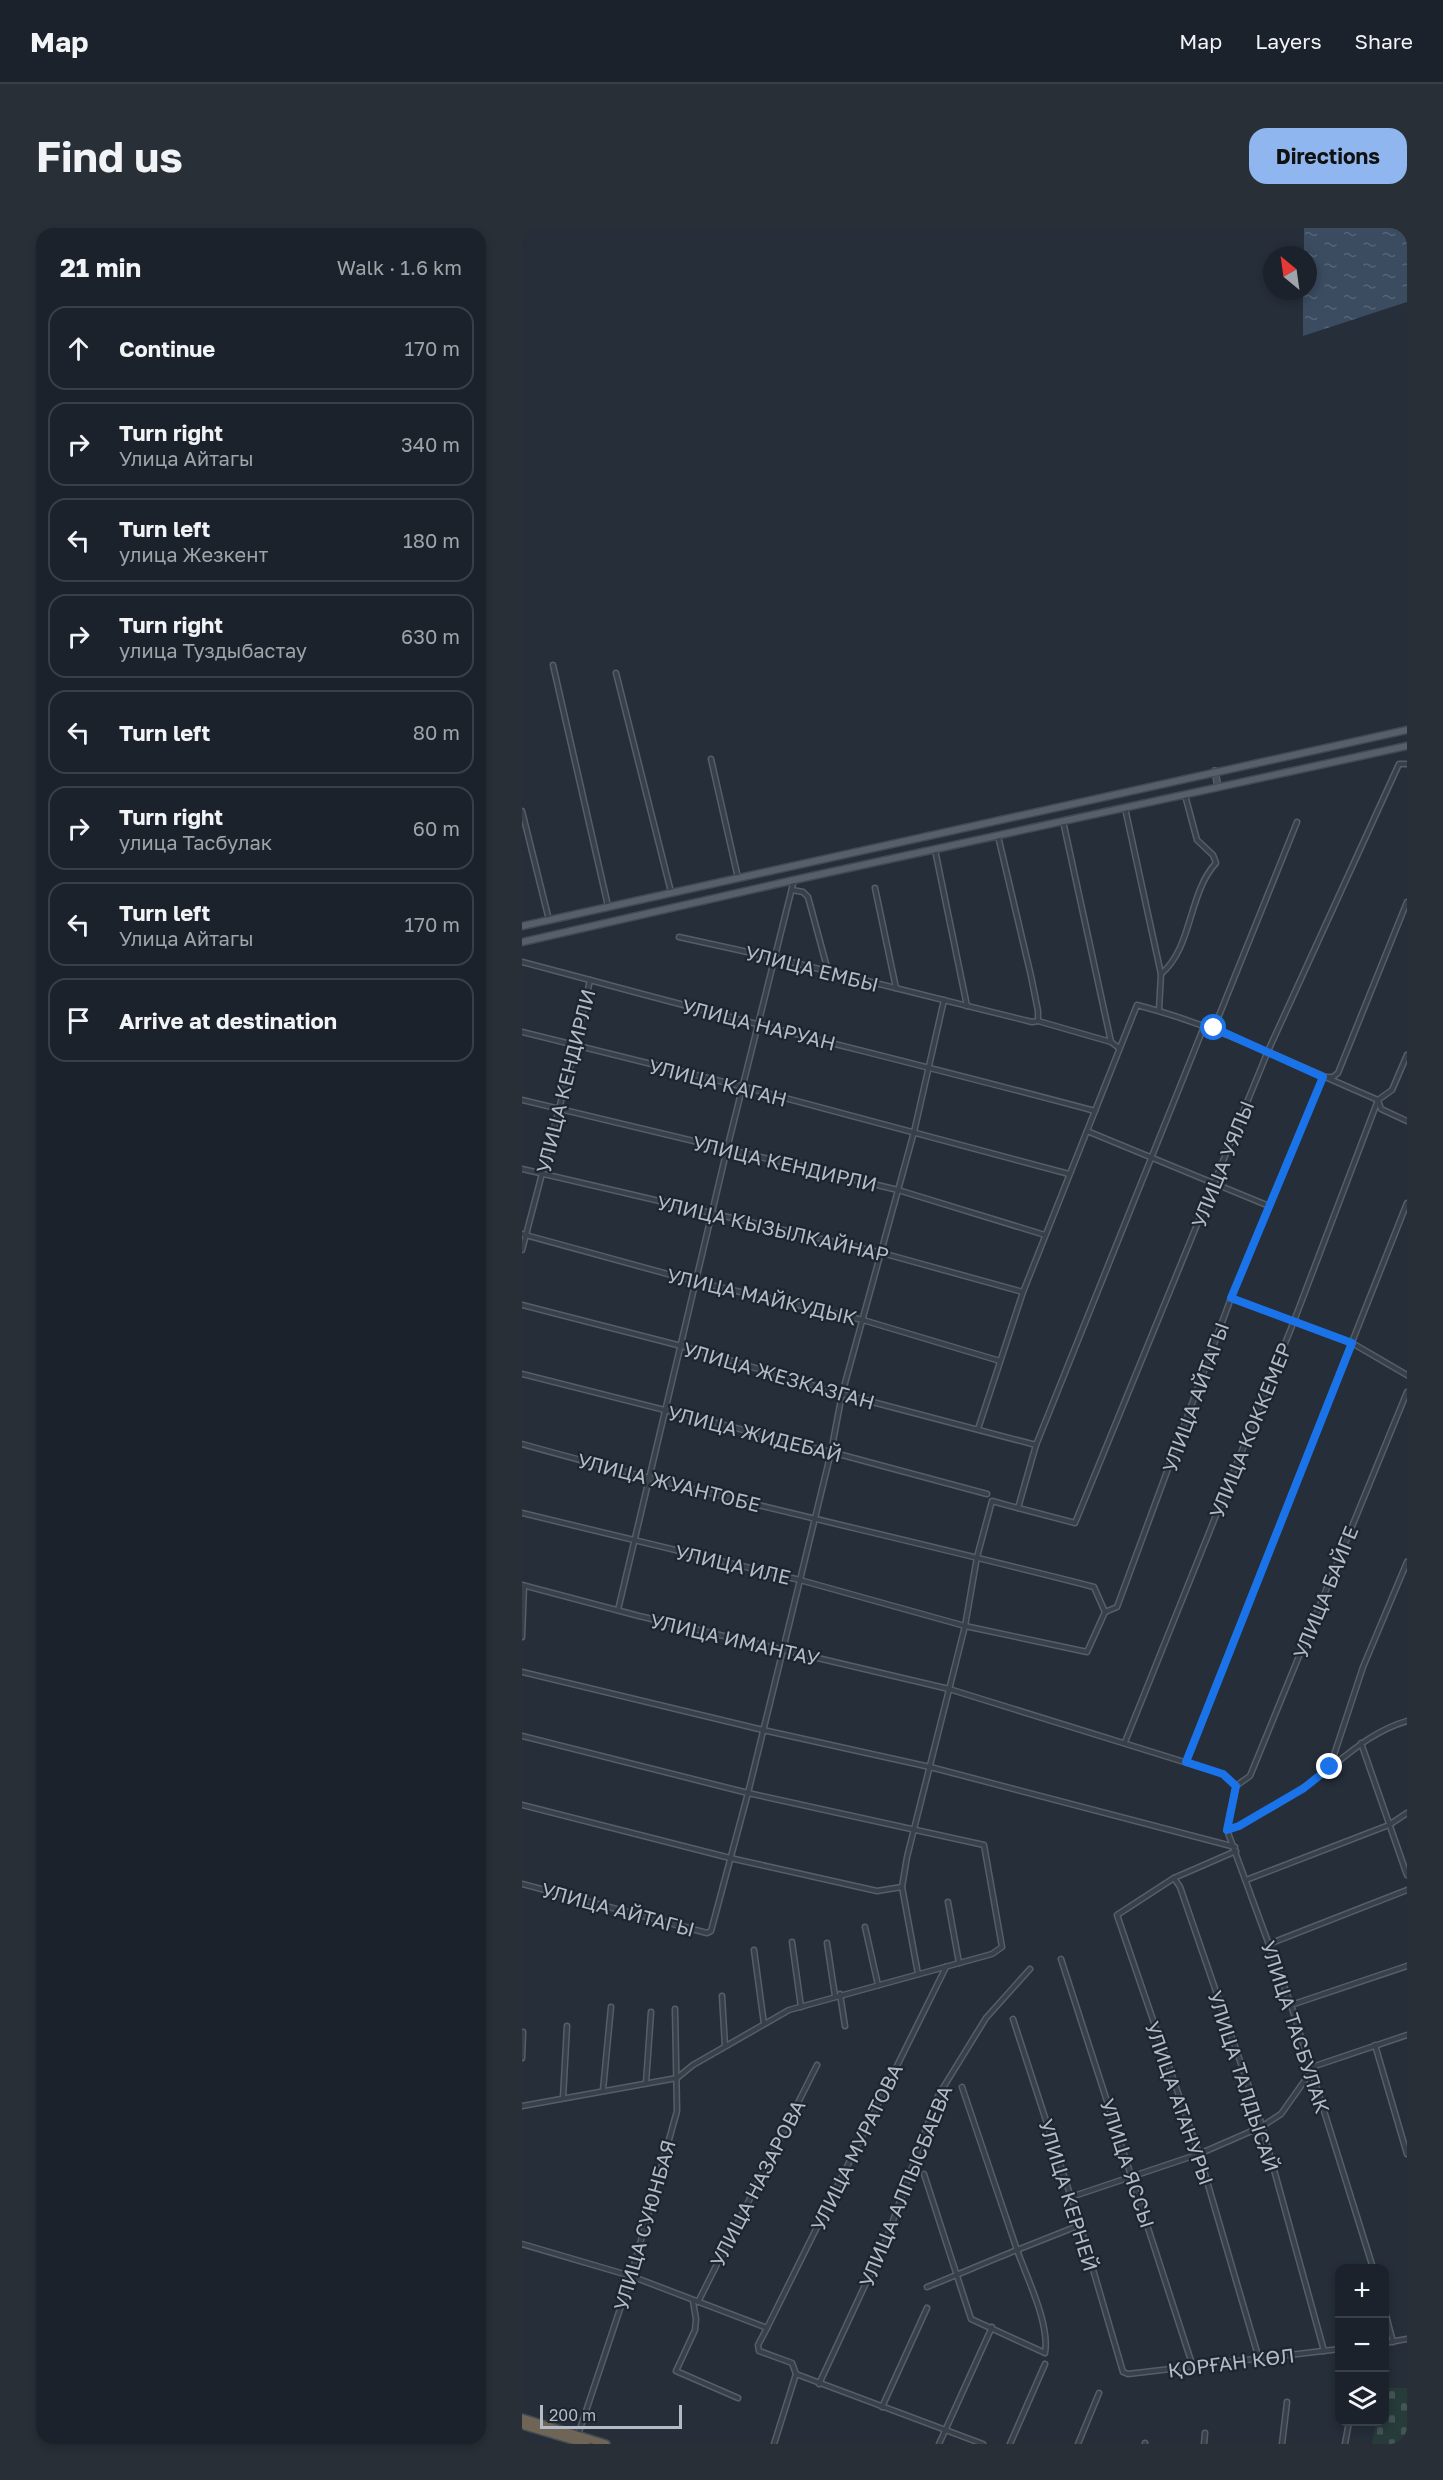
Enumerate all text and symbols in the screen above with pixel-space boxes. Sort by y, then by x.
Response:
text: Map [30,25,88,58]
text: Map [1179,28,1222,54]
text: Layers [1255,28,1322,54]
text: Share [1355,28,1413,54]
button: Directions [1249,128,1407,184]
text: Find us [36,131,183,181]
north arrow [1263,246,1317,300]
text: 21 min [60,252,141,283]
text: Walk · 1.6 km [337,255,462,279]
icon: ahead [62,332,95,365]
text: Continue [119,335,215,362]
text: 170 m [405,336,460,360]
text: Turn right [119,419,223,446]
icon: right [62,428,95,461]
text: 340 m [401,432,460,456]
text: Улица Айтагы [119,446,254,470]
text: Turn left [119,515,210,542]
icon: left [62,524,95,557]
text: 180 m [403,528,460,552]
text: улица Жезкент [119,542,268,566]
text: Turn right [119,611,223,638]
icon: right [62,620,95,653]
text: 630 m [401,624,460,648]
text: улица Туздыбастау [119,638,307,662]
icon: left [62,716,95,749]
text: Turn left [119,719,210,746]
text: 80 m [413,720,460,744]
text: Turn right [119,803,223,830]
icon: right [62,812,95,845]
text: 60 m [413,816,460,840]
text: улица Тасбулак [119,830,272,854]
text: Turn left [119,899,210,926]
icon: left [62,908,95,941]
text: 170 m [405,912,460,936]
text: Улица Айтагы [119,926,254,950]
street label: УЛИЦА ЕМБЫ [743,940,881,996]
street label: УЛИЦА КЕНДИРЛИ [531,986,599,1176]
street label: УЛИЦА НАРУАН [680,993,838,1055]
icon: arrive [62,1004,95,1037]
text: Arrive at destination [119,1007,337,1034]
route start [1200,1014,1226,1040]
street label: УЛИЦА КАГАН [646,1053,790,1111]
street label: УЛИЦА УЯЛЫ [1186,1097,1258,1231]
street label: УЛИЦА КЕНДИРЛИ [690,1130,880,1196]
street label: УЛИЦА КЫЗЫЛКАЙНАР [655,1190,891,1266]
street label: УЛИЦА МАЙКУДЫК [664,1262,860,1330]
street label: УЛИЦА АЙТАГЫ [1157,1319,1233,1475]
street label: УЛИЦА ЖЕЗКАЗГАН [680,1336,878,1414]
street label: УЛИЦА КОККЕМЕР [1204,1339,1296,1521]
street label: УЛИЦА ЖИДЕБАЙ [665,1400,845,1466]
street label: УЛИЦА ЖУАНТОБЕ [575,1448,763,1516]
street label: УЛИЦА БАЙГЕ [1287,1522,1363,1662]
street label: УЛИЦА ИЛЕ [673,1539,793,1589]
street label: УЛИЦА ИМАНТАУ [648,1608,822,1670]
route end [1316,1753,1342,1779]
street label: УЛИЦА АЙТАГЫ [539,1877,697,1941]
street label: УЛИЦА ТАСБУЛАК [1257,1938,1335,2116]
street label: УЛИЦА ТАЛДЫСАЙ [1203,1987,1285,2175]
street label: УЛИЦА АТАНУРЫ [1141,2018,1219,2188]
street label: УЛИЦА МУРАТОВА [805,2059,907,2235]
street label: УЛИЦА АЛПЫСБАЕВА [854,2082,956,2290]
street label: УЛИЦА НАЗАРОВА [704,2095,810,2271]
street label: УЛИЦА ЯССЫ [1096,2095,1160,2231]
street label: УЛИЦА КЕРНЕЙ [1034,2116,1104,2274]
street label: УЛИЦА СУЮНБАЯ [608,2137,680,2313]
map controls [1335,2264,1389,2426]
button: + [1335,2264,1389,2318]
button: − [1335,2318,1389,2372]
street label: ҚОРҒАН КӨЛ [1166,2342,1296,2382]
button: layers [1335,2372,1389,2426]
scale bar [540,2402,682,2430]
text: 200 m [549,2405,596,2425]

